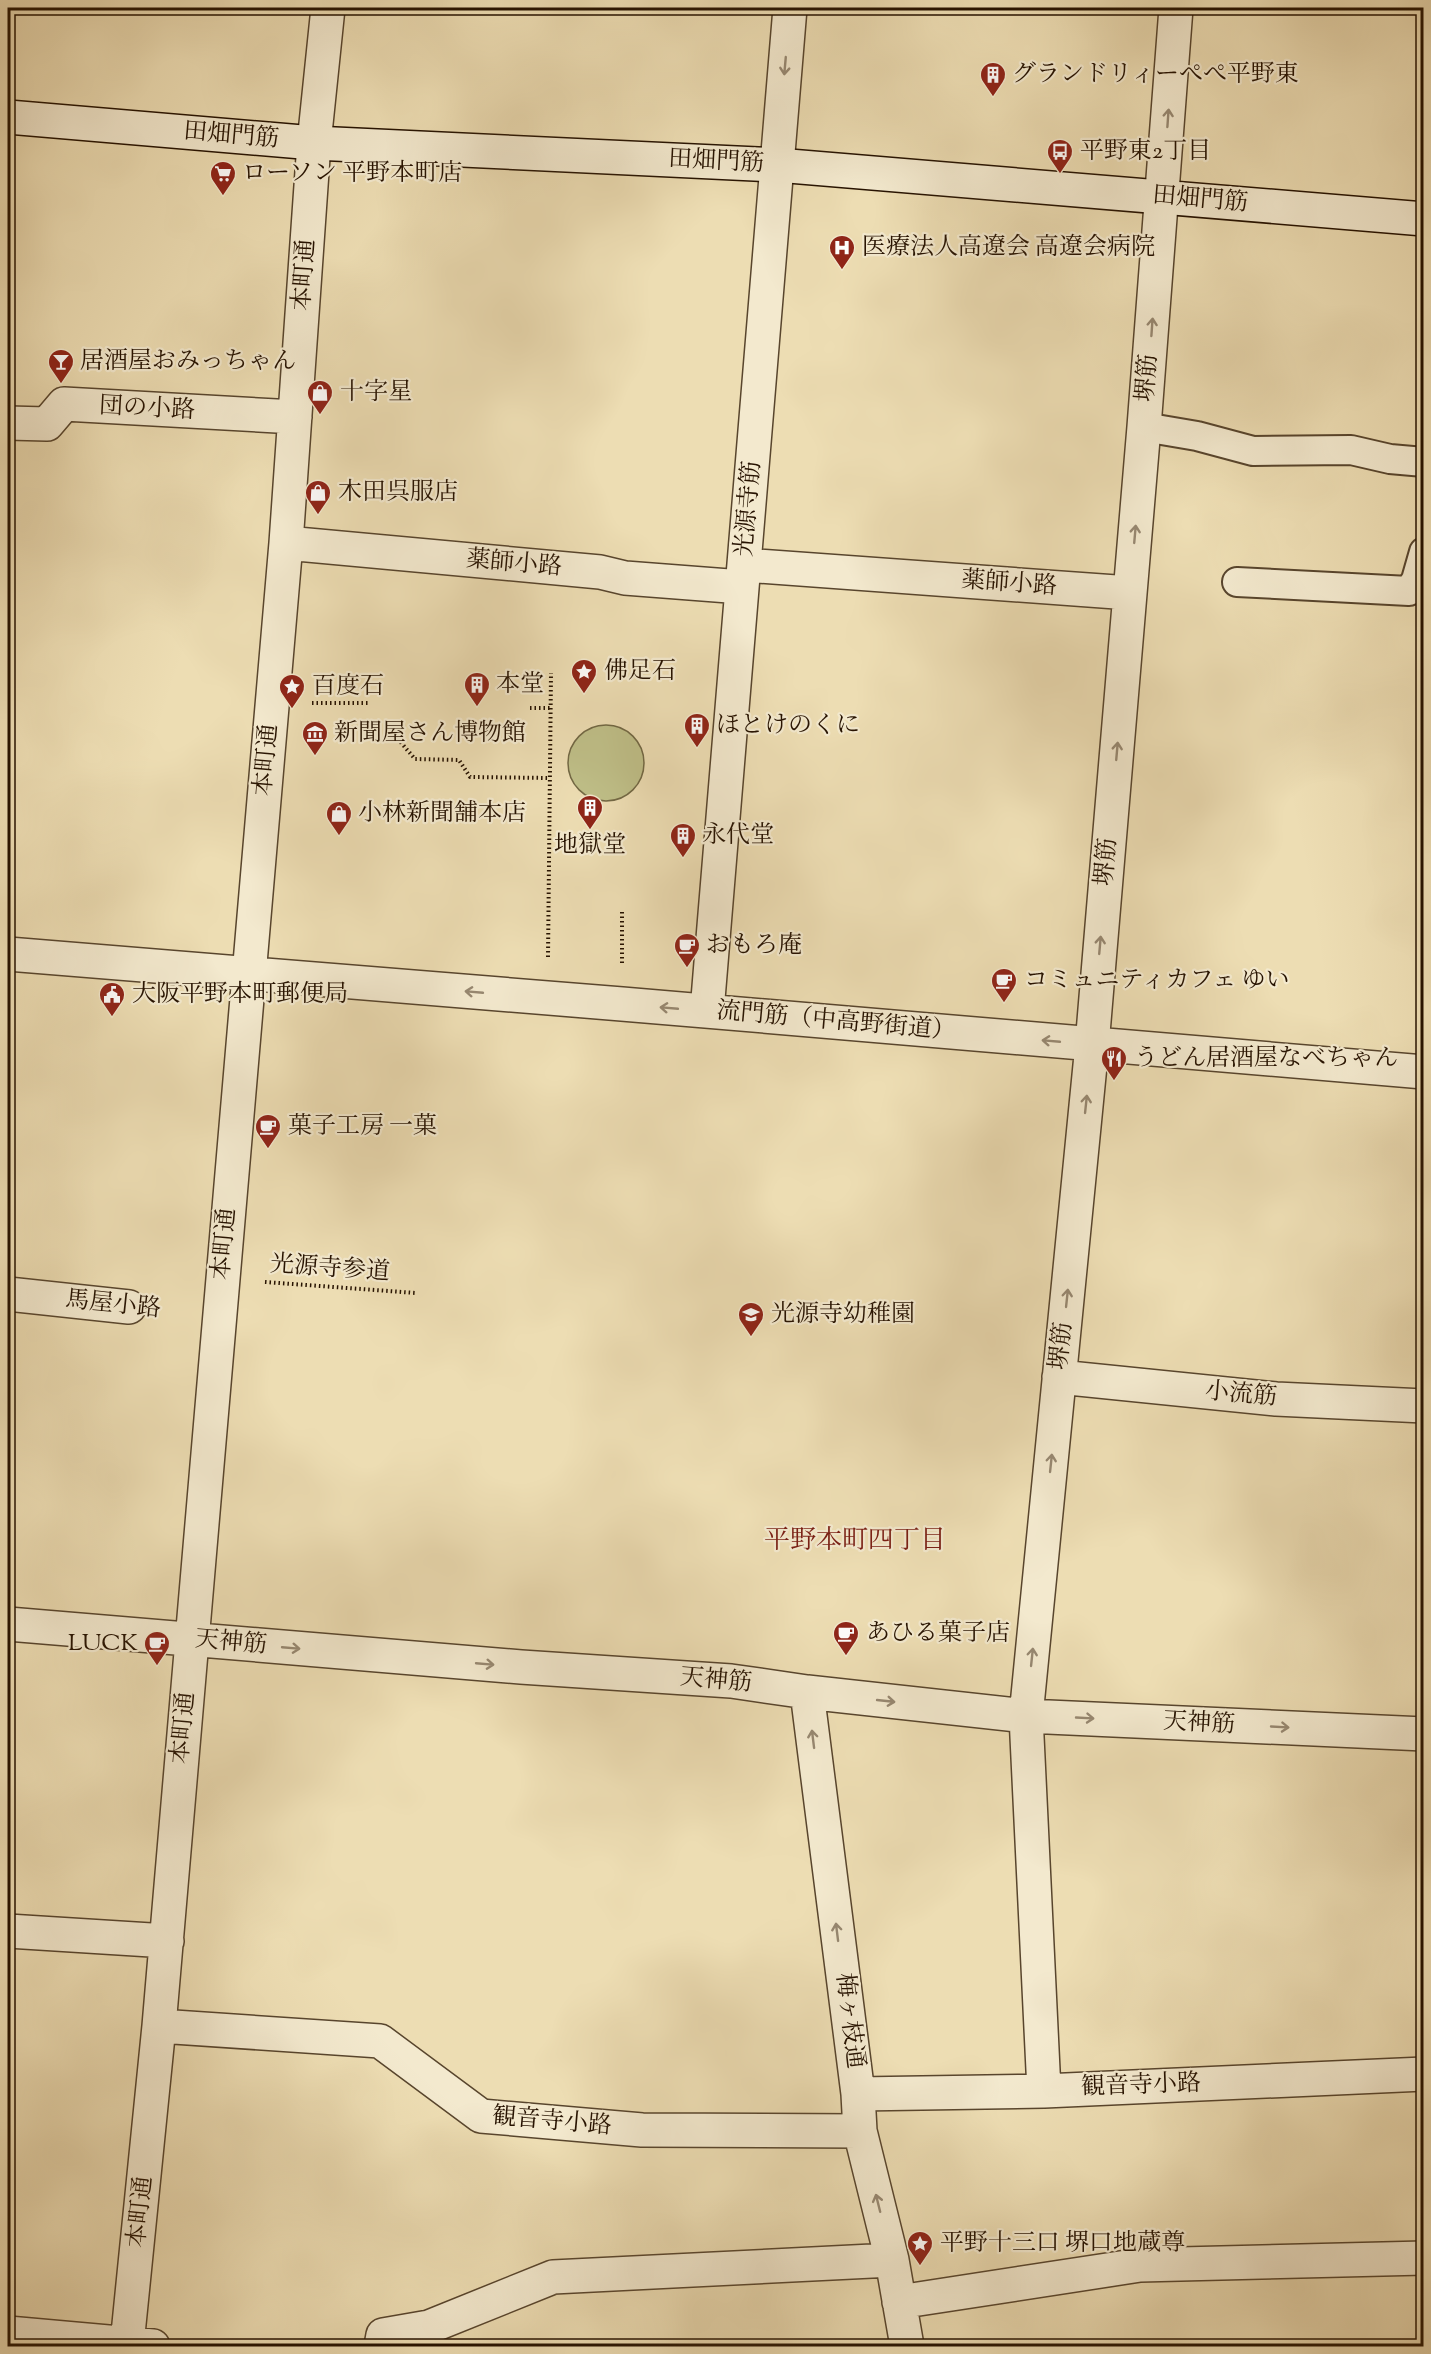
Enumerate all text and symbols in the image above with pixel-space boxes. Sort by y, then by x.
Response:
one-way arrow [779,55,790,75]
place label: グランドリィーぺぺ平野東 [1012,58,1299,92]
building icon: グランドリィーぺぺ平野東 [978,60,1008,98]
one-way arrow [1162,108,1173,128]
street label: 田畑門筋 [182,115,280,157]
place label: 平野東2丁目 [1080,135,1211,169]
bus stop icon: 平野東2丁目 [1045,137,1075,175]
street label: 田畑門筋 [667,143,765,181]
place label: ローソン 平野本町店 [242,157,462,191]
supermarket icon: ローソン 平野本町店 [208,159,238,197]
street label: 田畑門筋 [1151,179,1249,221]
place label: 医療法人高遼会 高遼会病院 [862,231,1155,265]
hospital icon: 医療法人高遼会 高遼会病院 [827,233,857,271]
street label: 本町通 [286,238,324,312]
one-way arrow [1146,317,1157,337]
place label: 居酒屋おみっちゃん [80,345,296,379]
bar icon: 居酒屋おみっちゃん [46,347,76,385]
street label: 堺筋 [1129,353,1167,403]
place label: 十字星 [340,376,412,410]
shop icon: 十字星 [305,378,335,416]
street label: 団の小路 [98,390,196,428]
street label: 光源寺筋 [728,460,770,558]
place label: 木田呉服店 [338,476,458,510]
shop icon: 木田呉服店 [303,478,333,516]
one-way arrow [1130,525,1141,545]
street label: 薬師小路 [465,543,563,585]
street label: 薬師小路 [960,564,1058,604]
place label: 佛足石 [604,655,676,689]
place icon: 佛足石 [569,657,599,695]
place label: 本堂 [496,668,544,702]
place label: 百度石 [312,670,384,704]
building icon: 本堂 [462,670,492,708]
place icon: 百度石 [277,672,307,710]
place label: ほとけのくに [716,709,860,743]
building icon: ほとけのくに [682,711,712,749]
place label: 新聞屋さん博物館 [334,717,526,751]
museum icon: 新聞屋さん博物館 [300,719,330,757]
street label: 本町通 [247,723,287,797]
one-way arrow [1111,741,1122,761]
building icon: 地獄堂 [575,793,605,831]
place label: 小林新聞舗本店 [358,797,526,831]
shop icon: 小林新聞舗本店 [324,799,354,837]
place label: 永代堂 [702,819,774,853]
building icon: 永代堂 [668,821,698,859]
place label: 地獄堂 [554,829,626,863]
street label: 堺筋 [1088,837,1126,887]
place label: おもろ庵 [706,929,802,963]
cafe icon: おもろ庵 [672,931,702,969]
one-way arrow [1095,935,1106,955]
place label: コミュニティカフェ ゆい [1024,964,1290,998]
cafe icon: コミュニティカフェ ゆい [989,966,1019,1004]
place label: 大阪平野本町郵便局 [132,978,348,1012]
public building icon: 大阪平野本町郵便局 [97,980,127,1018]
one-way arrow [465,987,485,998]
street label: 流門筋（中高野街道） [715,995,957,1049]
one-way arrow [659,1002,679,1013]
one-way arrow [1042,1035,1062,1046]
place label: うどん居酒屋なべちゃん [1134,1042,1398,1076]
restaurant icon: うどん居酒屋なべちゃん [1099,1044,1129,1082]
one-way arrow [1081,1095,1092,1114]
place label: 菓子工房 一菓 [288,1110,437,1144]
cafe icon: 菓子工房 一菓 [253,1112,283,1150]
street label: 本町通 [205,1207,245,1281]
street label: 光源寺参道 [269,1248,391,1290]
street label: 馬屋小路 [63,1283,163,1327]
one-way arrow [1062,1289,1073,1308]
place label: 光源寺幼稚園 [771,1298,915,1332]
school or university icon: 光源寺幼稚園 [736,1300,766,1338]
street label: 堺筋 [1043,1320,1081,1372]
street label: 小流筋 [1204,1375,1278,1415]
one-way arrow [1046,1454,1057,1474]
district label: 平野本町四丁目 [764,1523,946,1560]
place label: あひる菓子店 [866,1617,1010,1651]
cafe icon: あひる菓子店 [831,1619,861,1657]
street label: 天神筋 [194,1623,268,1663]
place label: LUCK [68,1627,138,1661]
cafe icon: LUCK [142,1629,172,1667]
one-way arrow [280,1642,300,1653]
one-way arrow [1027,1648,1038,1668]
one-way arrow [475,1658,495,1669]
street label: 天神筋 [679,1661,753,1701]
street label: 本町通 [164,1691,204,1765]
one-way arrow [876,1696,896,1707]
street label: 天神筋 [1162,1705,1236,1743]
one-way arrow [1074,1713,1094,1724]
one-way arrow [1269,1722,1289,1733]
one-way arrow [807,1729,818,1749]
one-way arrow [832,1923,843,1943]
street label: 梅ヶ枝通 [826,1971,872,2071]
street label: 観音寺小路 [1080,2067,1202,2105]
street label: 観音寺小路 [491,2100,613,2144]
street label: 本町通 [120,2174,162,2250]
one-way arrow [871,2194,883,2213]
place label: 平野十三口 堺口地蔵尊 [940,2227,1185,2261]
place icon: 平野十三口 堺口地蔵尊 [905,2229,935,2267]

